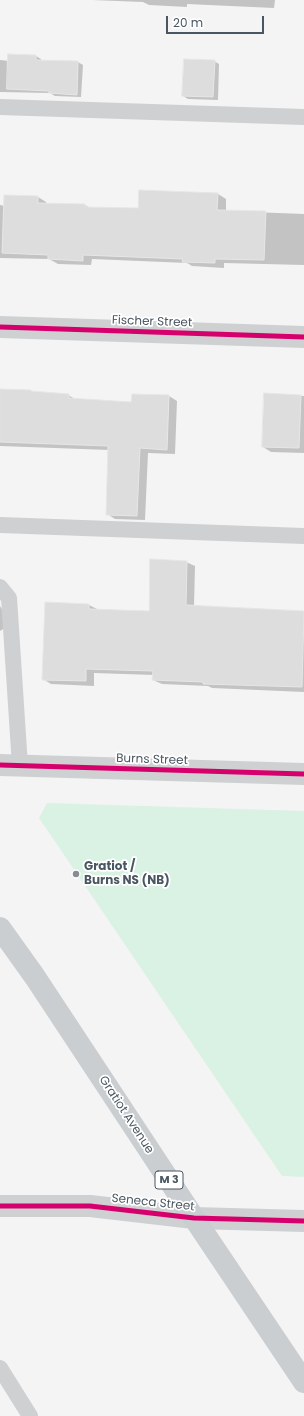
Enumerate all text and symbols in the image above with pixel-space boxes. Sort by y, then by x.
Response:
scale bar [168,8,266,34]
text: 20 m [173,14,203,31]
street label: Fischer Street [112,313,192,331]
street label: Burns Street [116,752,188,768]
place label: Gratiot / Burns NS (NB) [84,860,170,888]
marker: Gratiot / Burns NS (NB) [71,869,81,879]
street label: Gratiot Avenue [96,1074,156,1156]
road number: M 3 [155,1171,183,1189]
street label: Seneca Street [111,1191,195,1215]

